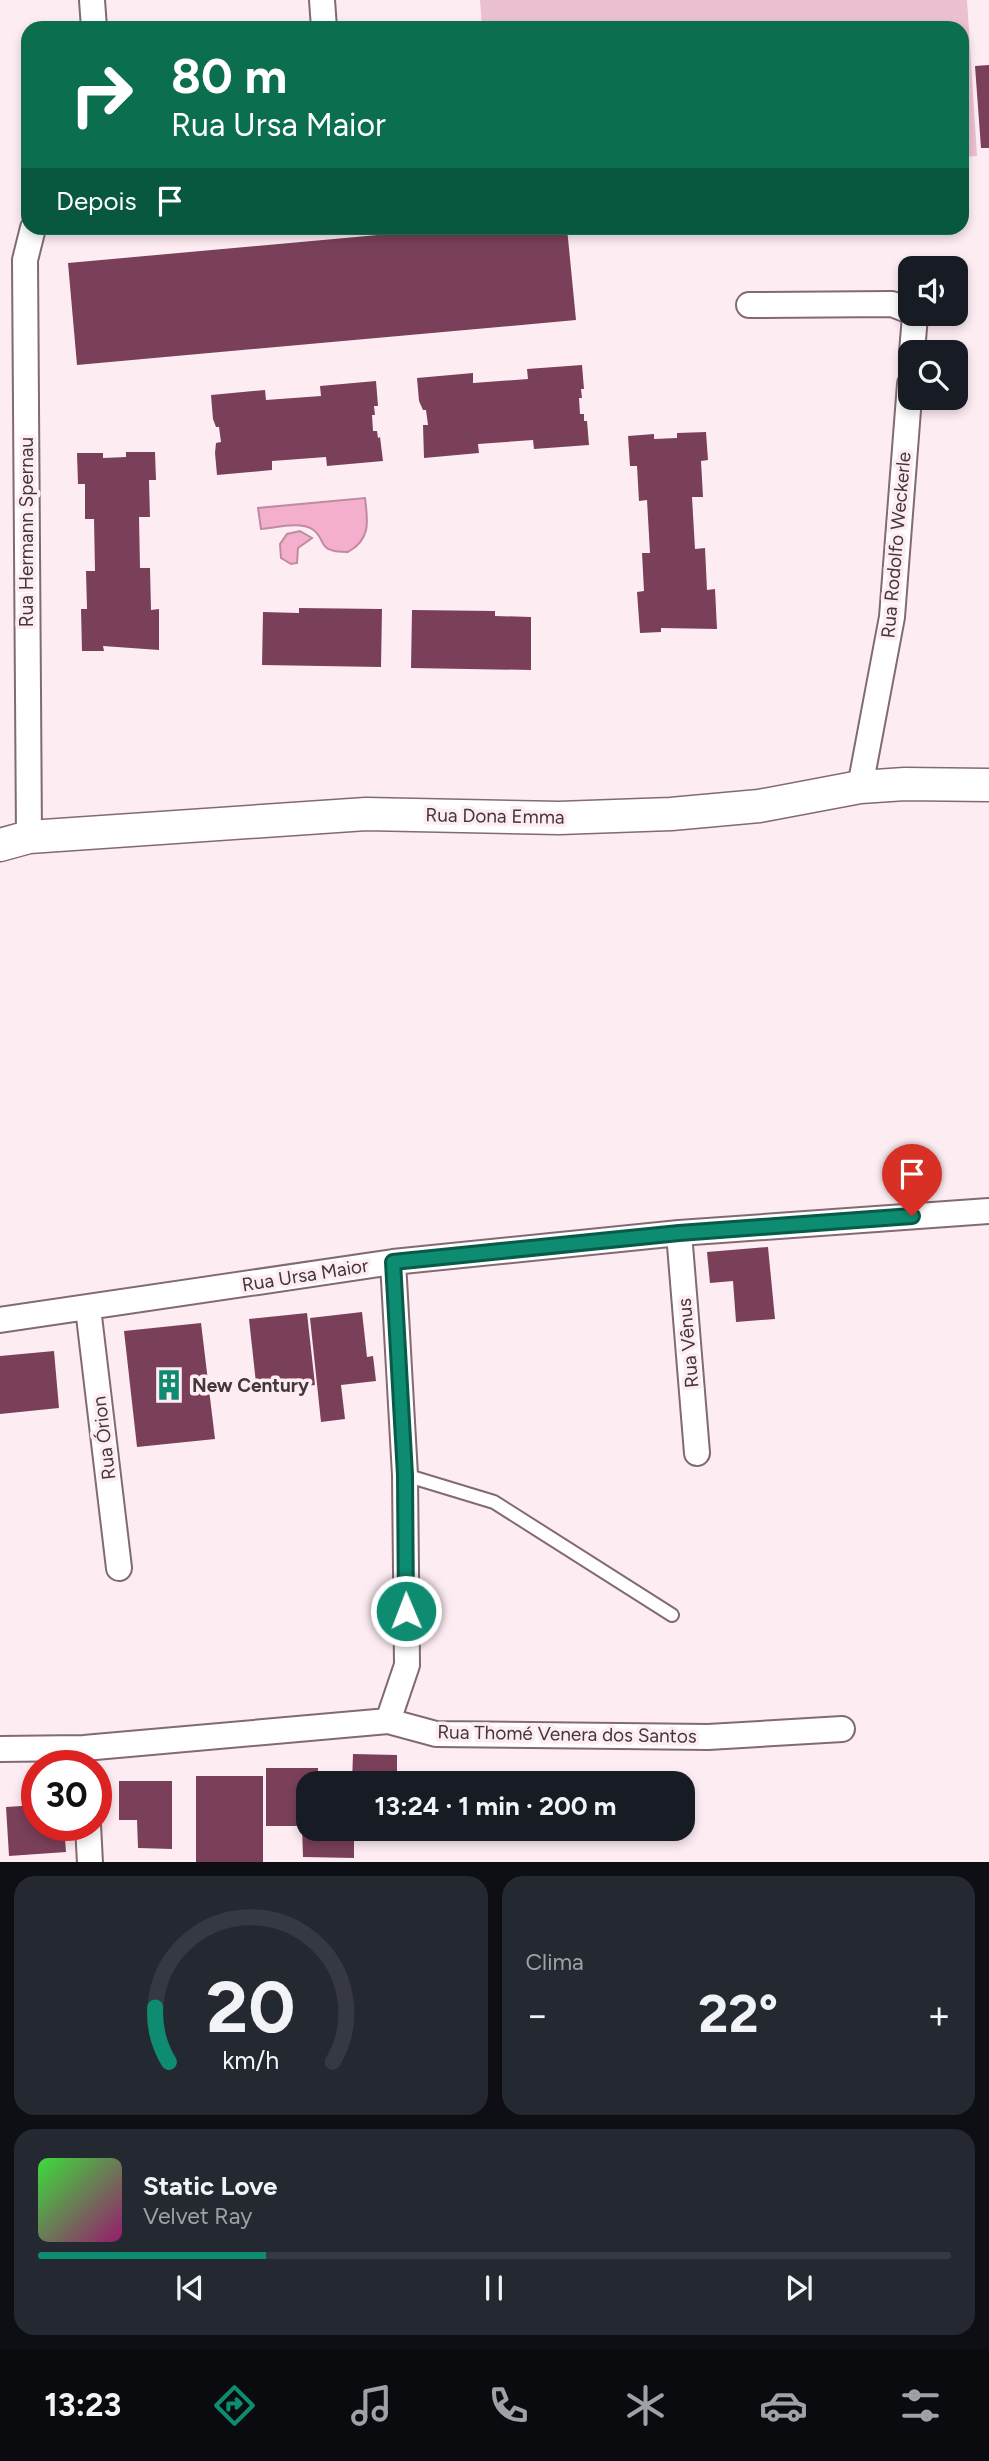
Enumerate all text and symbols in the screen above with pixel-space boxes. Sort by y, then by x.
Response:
text: 80 m [171,46,287,105]
icon: right [56,49,147,140]
text: Rua Ursa Maior [171,106,386,144]
icon: arrive [151,182,189,220]
text: Depois [56,185,137,217]
map controls [898,256,968,410]
button: sound [898,256,968,326]
button: search [898,340,968,410]
street label: Rua Hermann Spernau [15,437,38,627]
street label: Rua Rodolfo Weckerle [876,451,916,639]
street label: Rua Dona Emma [425,803,565,829]
pin [882,1144,942,1216]
icon: arrive [893,1155,931,1193]
street label: Rua Ursa Maior [240,1254,370,1296]
street label: Rua Vênus [673,1297,703,1389]
building icon: New Century [152,1368,186,1402]
place label: New Century [192,1374,309,1397]
street label: Rua Órion [87,1395,121,1481]
position arrow [369,1574,443,1648]
street label: Rua Thomé Venera dos Santos [437,1720,697,1748]
speed limit sign: 30 [21,1750,112,1841]
text: 13:24 · 1 min · 200 m [374,1790,617,1822]
text: Clima [526,1948,584,1976]
text: 20 [206,1963,295,2050]
text: 22° [698,1983,778,2045]
text: − [526,1992,549,2038]
text: + [927,1992,951,2038]
text: km/h [222,2044,279,2074]
text: Static Love [143,2170,277,2202]
text: Velvet Ray [143,2202,252,2230]
icon: previous [171,2269,209,2307]
icon: pause [475,2269,513,2307]
icon: next [780,2269,818,2307]
icon: directions [210,2381,259,2430]
icon: music [347,2381,396,2430]
icon: phone [484,2381,533,2430]
icon: climate [621,2381,670,2430]
icon: car [759,2381,808,2430]
icon: filters [896,2381,945,2430]
text: 13:23 [44,2386,121,2424]

